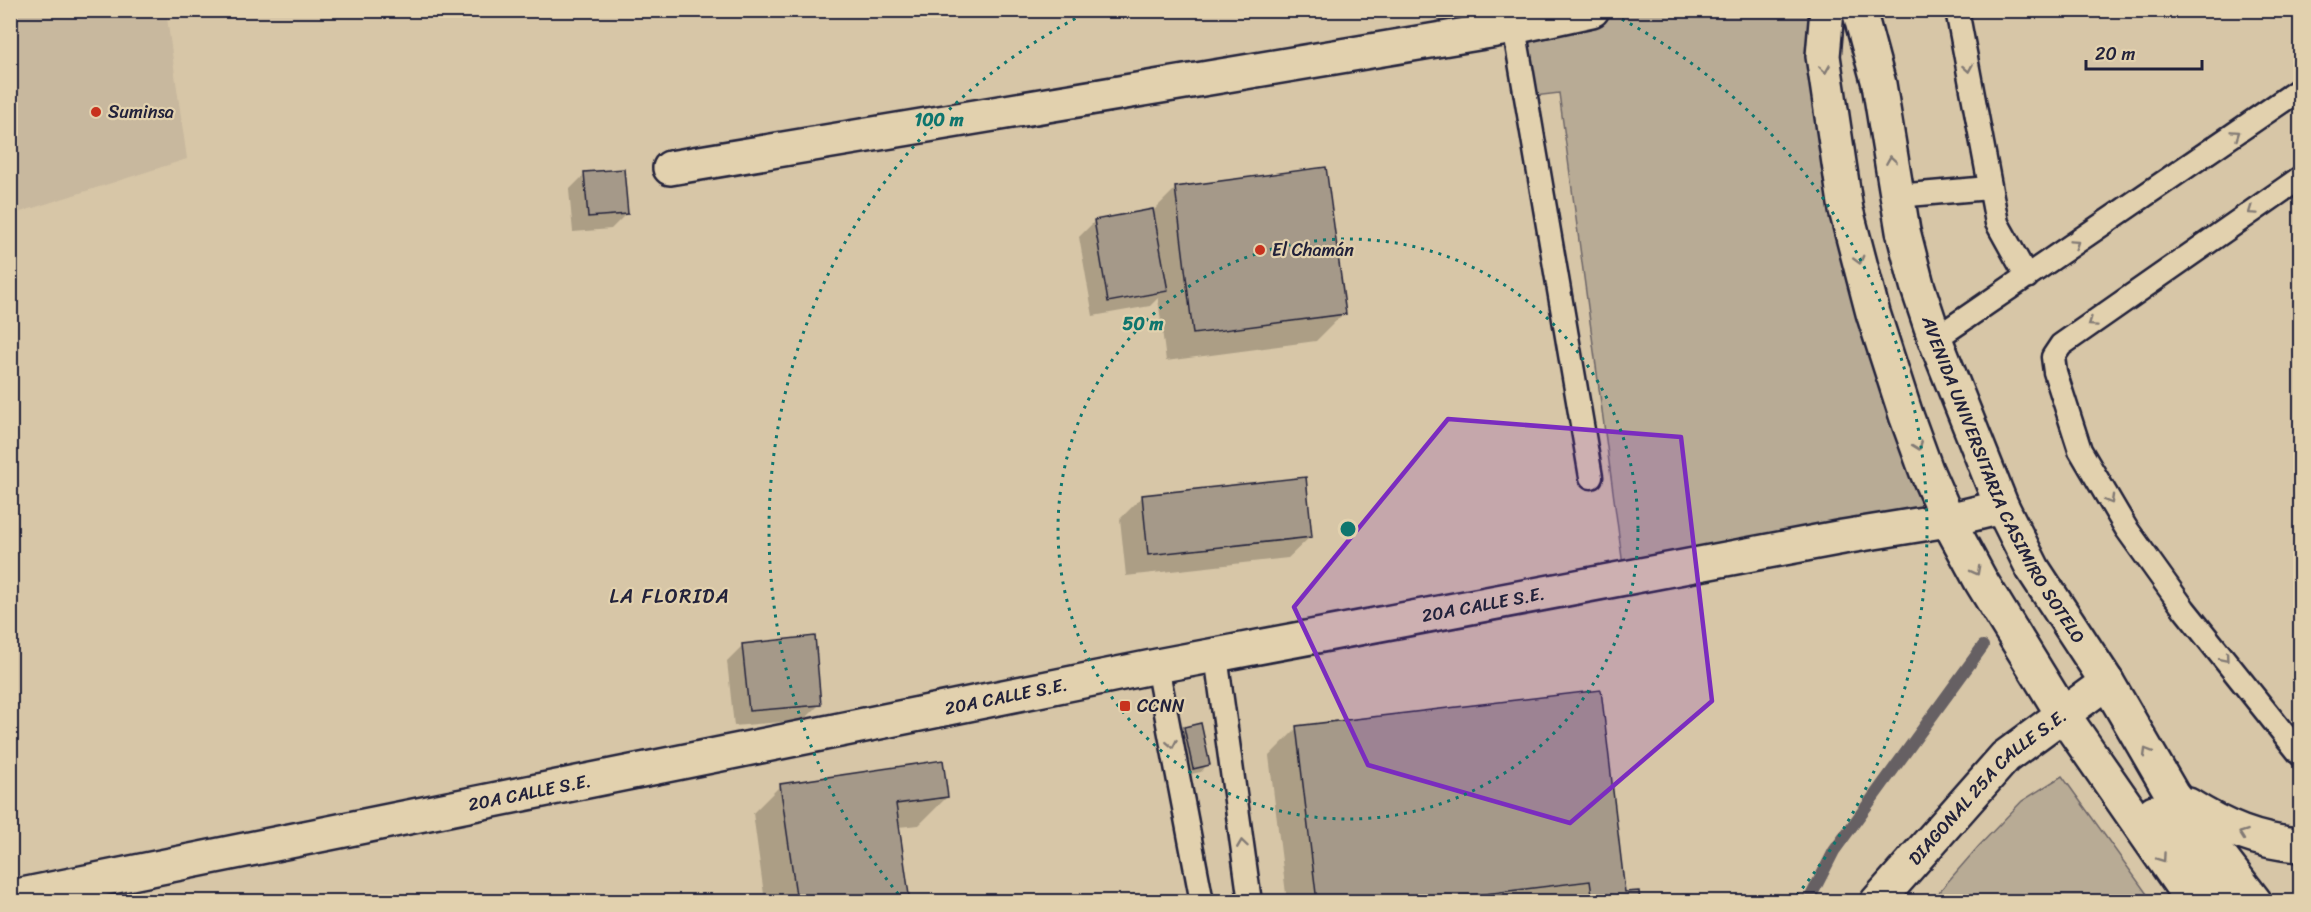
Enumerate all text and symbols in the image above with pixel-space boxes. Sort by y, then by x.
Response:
scale bar [2086,33,2202,71]
text: 20 m [2095,38,2135,70]
one-way arrow [1961,63,1974,73]
one-way arrow [1818,64,1830,73]
place label: Suminsa [108,96,174,128]
text: 100 m [915,104,964,136]
marker: Suminsa [89,105,103,119]
one-way arrow [2230,129,2240,141]
one-way arrow [1886,155,1898,165]
one-way arrow [2248,204,2259,215]
place label: El Chamán [1272,234,1354,266]
one-way arrow [2069,239,2079,251]
marker: El Chamán [1253,243,1267,257]
one-way arrow [1851,255,1864,265]
text: 50 m [1123,308,1164,340]
street label: AVENIDA UNIVERSITARIA CASIMIRO SOTELO [1912,311,2094,650]
one-way arrow [2088,316,2099,327]
one-way arrow [1910,440,1923,451]
one-way arrow [2103,494,2114,504]
centre of rings [1338,519,1358,539]
one-way arrow [1969,565,1980,575]
street label: 20A CALLE S.E. [1419,577,1547,632]
district label: LA FLORIDA [610,579,730,614]
one-way arrow [2217,651,2228,662]
street label: 20A CALLE S.E. [942,668,1070,724]
place label: CCNN [1137,690,1185,722]
marker: CCNN [1118,699,1132,713]
street label: DIAGONAL 25A CALLE S.E. [1900,700,2074,873]
one-way arrow [1165,739,1178,749]
one-way arrow [2143,748,2155,758]
street label: 20A CALLE S.E. [465,765,594,821]
one-way arrow [2238,829,2249,842]
one-way arrow [1236,839,1248,848]
one-way arrow [2155,851,2166,862]

